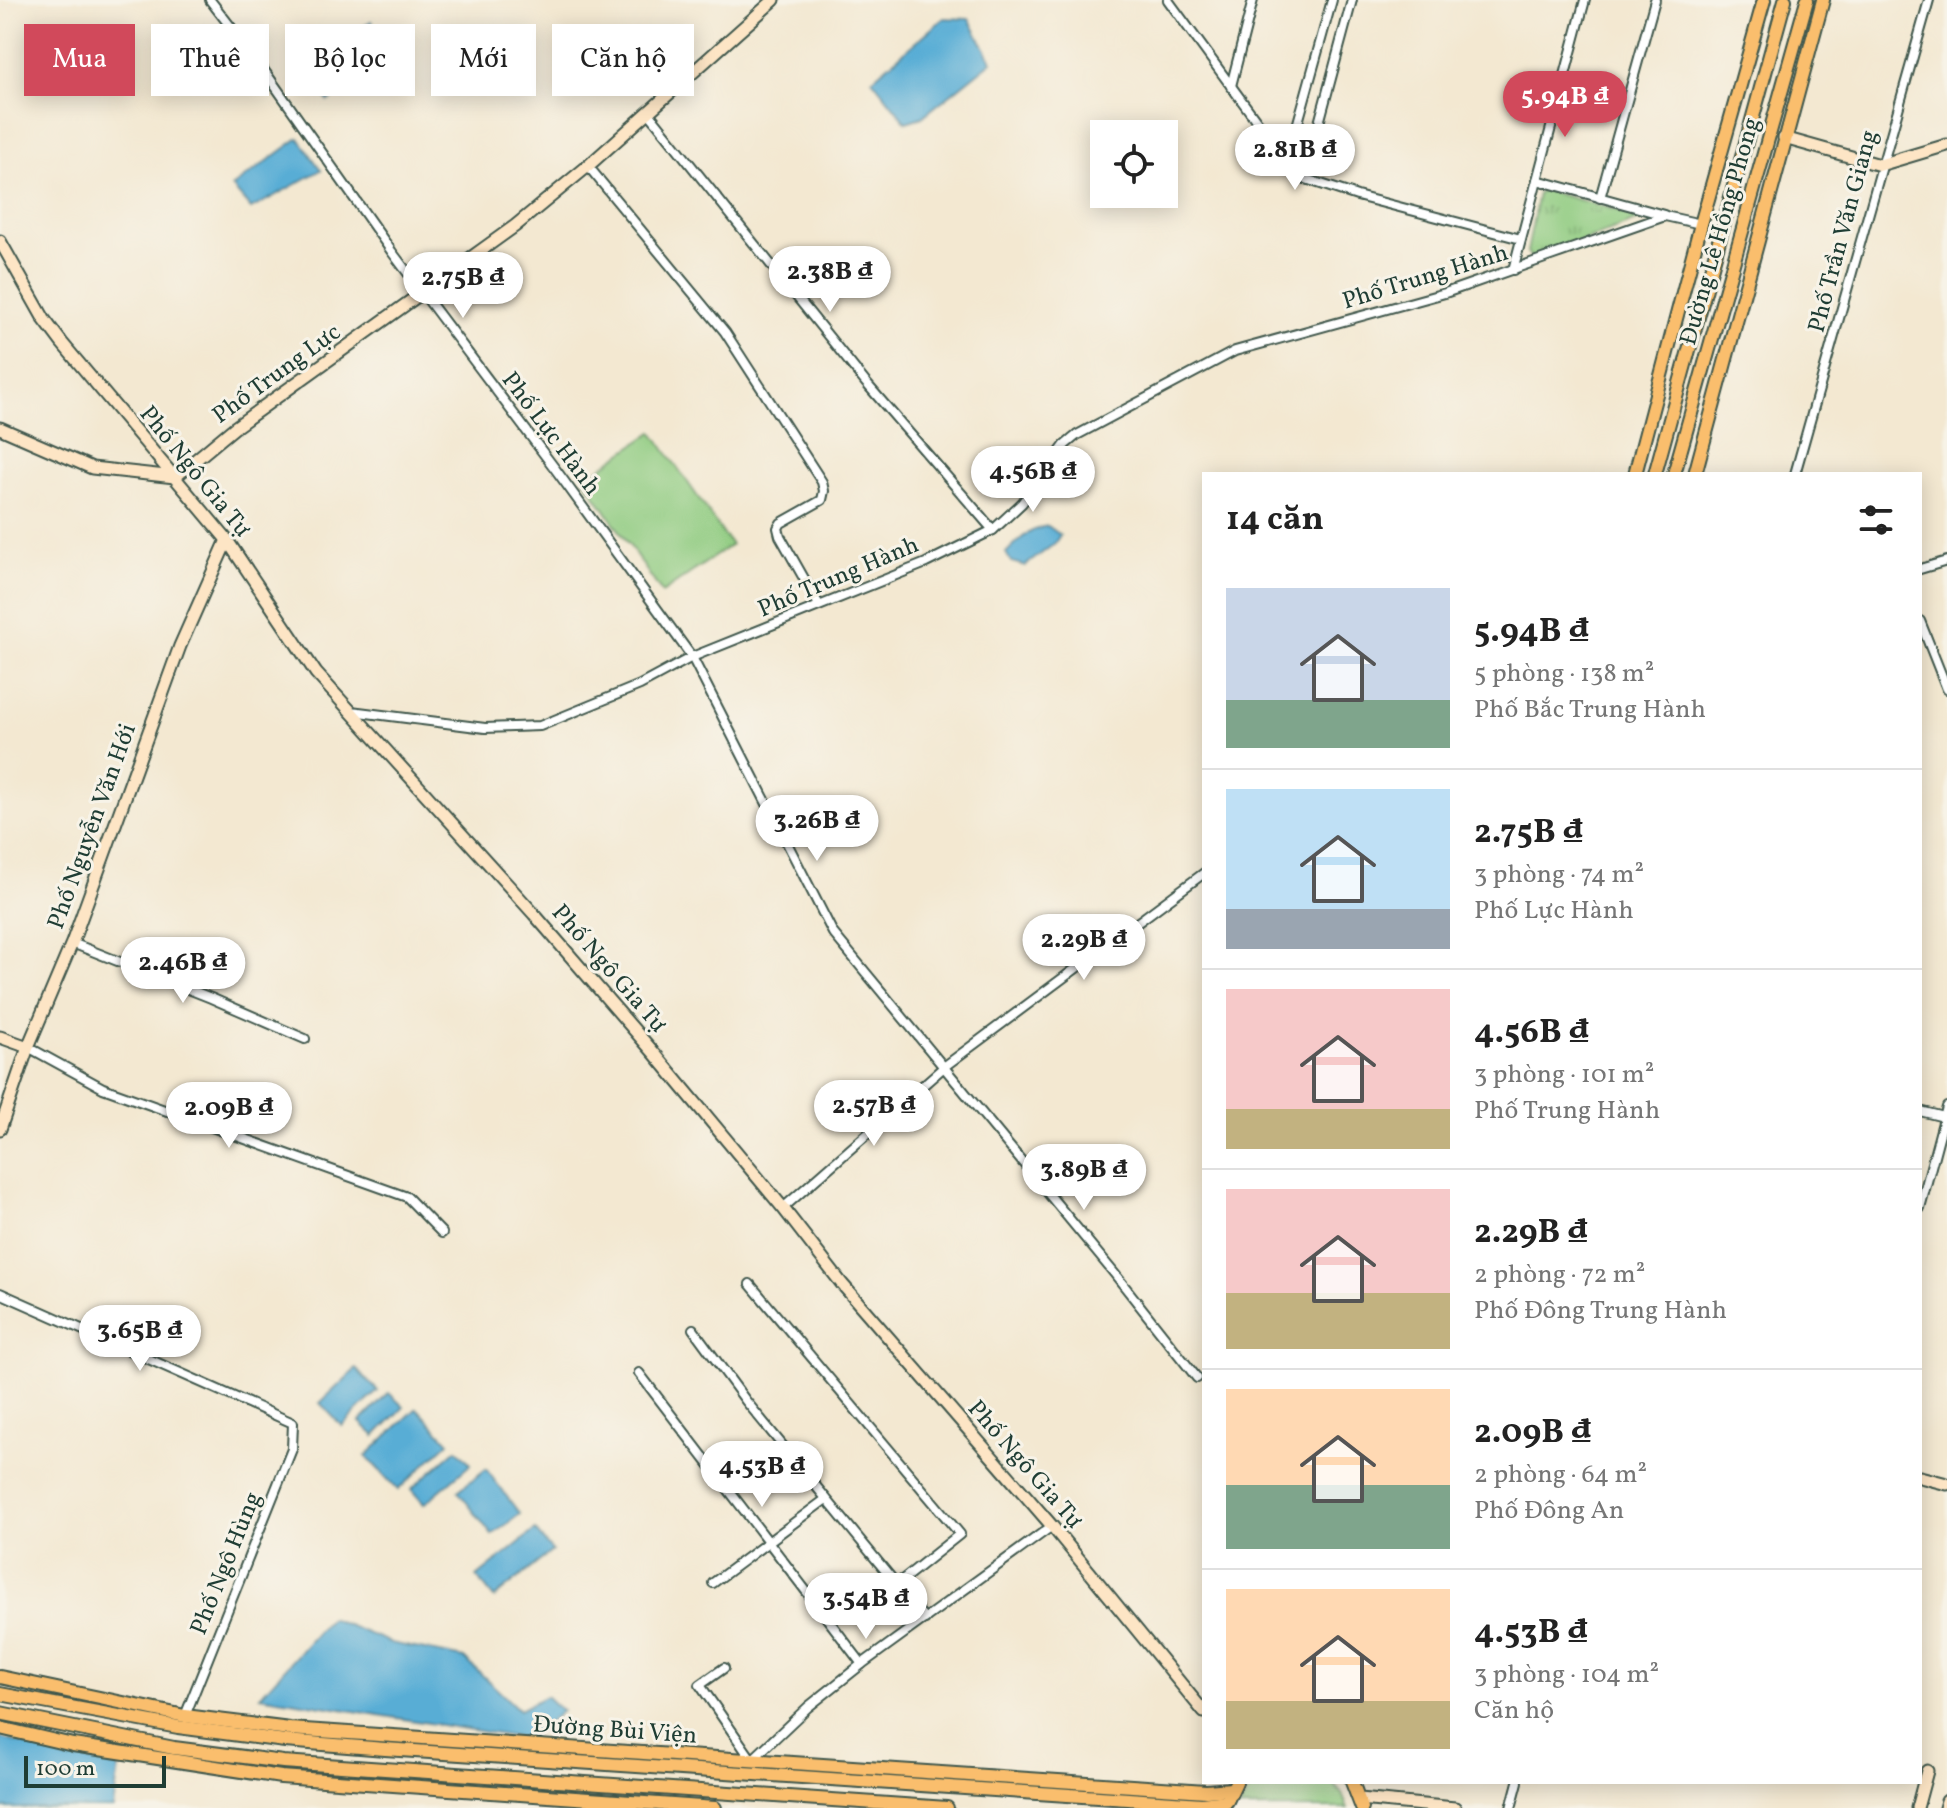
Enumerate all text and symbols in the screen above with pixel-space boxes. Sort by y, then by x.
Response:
chip: Mua [24,24,135,96]
chip: Thuê [151,24,269,96]
chip: Bộ lọc [285,24,415,96]
chip: Mới [431,24,536,96]
chip: Căn hộ [552,24,694,96]
pin: 5.94B ₫ [1491,71,1639,139]
text: 5.94B ₫ [1521,79,1609,115]
street label: Đường Lê Hồng Phong [1672,113,1770,350]
map controls [1090,120,1178,208]
button: locate [1090,120,1178,208]
pin: 2.81B ₫ [1221,124,1369,192]
street label: Phố Trần Văn Giang [1801,127,1887,336]
text: 2.81B ₫ [1253,132,1337,168]
street label: Phố Trung Hành [1338,237,1513,319]
pin: 2.38B ₫ [756,246,904,314]
pin: 2.75B ₫ [389,252,537,320]
text: 2.38B ₫ [787,254,873,290]
text: 2.75B ₫ [421,260,505,296]
street label: Phố Trung Lực [206,316,348,433]
street label: Phố Lực Hành [492,365,608,503]
street label: Phố Ngô Gia Tự [131,399,258,546]
pin: 4.56B ₫ [959,446,1107,514]
text: 4.56B ₫ [989,454,1077,490]
text: 14 căn [1226,497,1324,544]
icon: filters [1854,498,1898,542]
street label: Phố Trung Hành [753,529,925,627]
text: 5.94B ₫ [1474,609,1589,656]
icon: home [1290,620,1386,716]
text: 5 phòng · 138 m² [1474,656,1654,692]
text: Phố Bắc Trung Hành [1474,692,1706,728]
street label: Phố Nguyễn Văn Hới [40,719,146,934]
pin: 3.26B ₫ [743,795,891,863]
text: 3.26B ₫ [774,803,860,839]
text: 2.75B ₫ [1474,810,1583,857]
icon: home [1290,821,1386,917]
text: 3 phòng · 74 m² [1474,857,1644,893]
text: Phố Lực Hành [1474,893,1634,929]
street label: Phố Ngô Gia Tự [543,897,674,1041]
pin: 2.29B ₫ [1010,914,1158,982]
text: 2.29B ₫ [1040,922,1128,958]
pin: 2.46B ₫ [109,937,257,1005]
text: 2.46B ₫ [138,945,228,981]
text: 4.56B ₫ [1474,1010,1589,1057]
icon: home [1290,1021,1386,1117]
text: 3 phòng · 101 m² [1474,1057,1654,1093]
pin: 2.57B ₫ [800,1080,948,1148]
pin: 2.09B ₫ [155,1082,303,1150]
text: 2.57B ₫ [832,1088,916,1124]
text: 2.09B ₫ [184,1090,274,1126]
text: Phố Trung Hành [1474,1093,1660,1129]
pin: 3.89B ₫ [1010,1144,1158,1212]
text: 3.89B ₫ [1040,1152,1128,1188]
text: 2.29B ₫ [1474,1210,1588,1257]
icon: home [1290,1221,1386,1317]
text: 2 phòng · 72 m² [1474,1257,1645,1293]
text: Phố Đông Trung Hành [1474,1293,1727,1329]
pin: 3.65B ₫ [66,1305,214,1373]
text: 3.65B ₫ [97,1313,183,1349]
street label: Phố Ngô Gia Tự [959,1393,1090,1537]
text: 2.09B ₫ [1474,1410,1592,1457]
icon: home [1290,1421,1386,1517]
pin: 4.53B ₫ [688,1441,836,1509]
text: 4.53B ₫ [718,1449,806,1485]
text: 2 phòng · 64 m² [1474,1457,1647,1493]
street label: Phố Ngô Hùng [183,1487,271,1640]
text: Phố Đông An [1474,1493,1624,1529]
pin: 3.54B ₫ [792,1573,940,1641]
text: 3.54B ₫ [822,1581,910,1617]
text: 4.53B ₫ [1474,1610,1588,1657]
icon: home [1290,1621,1386,1717]
text: 3 phòng · 104 m² [1474,1657,1659,1693]
text: Căn hộ [1474,1693,1554,1729]
street label: Đường Bùi Viện [532,1708,698,1754]
scale bar [24,1752,166,1788]
text: 100 m [36,1754,95,1785]

